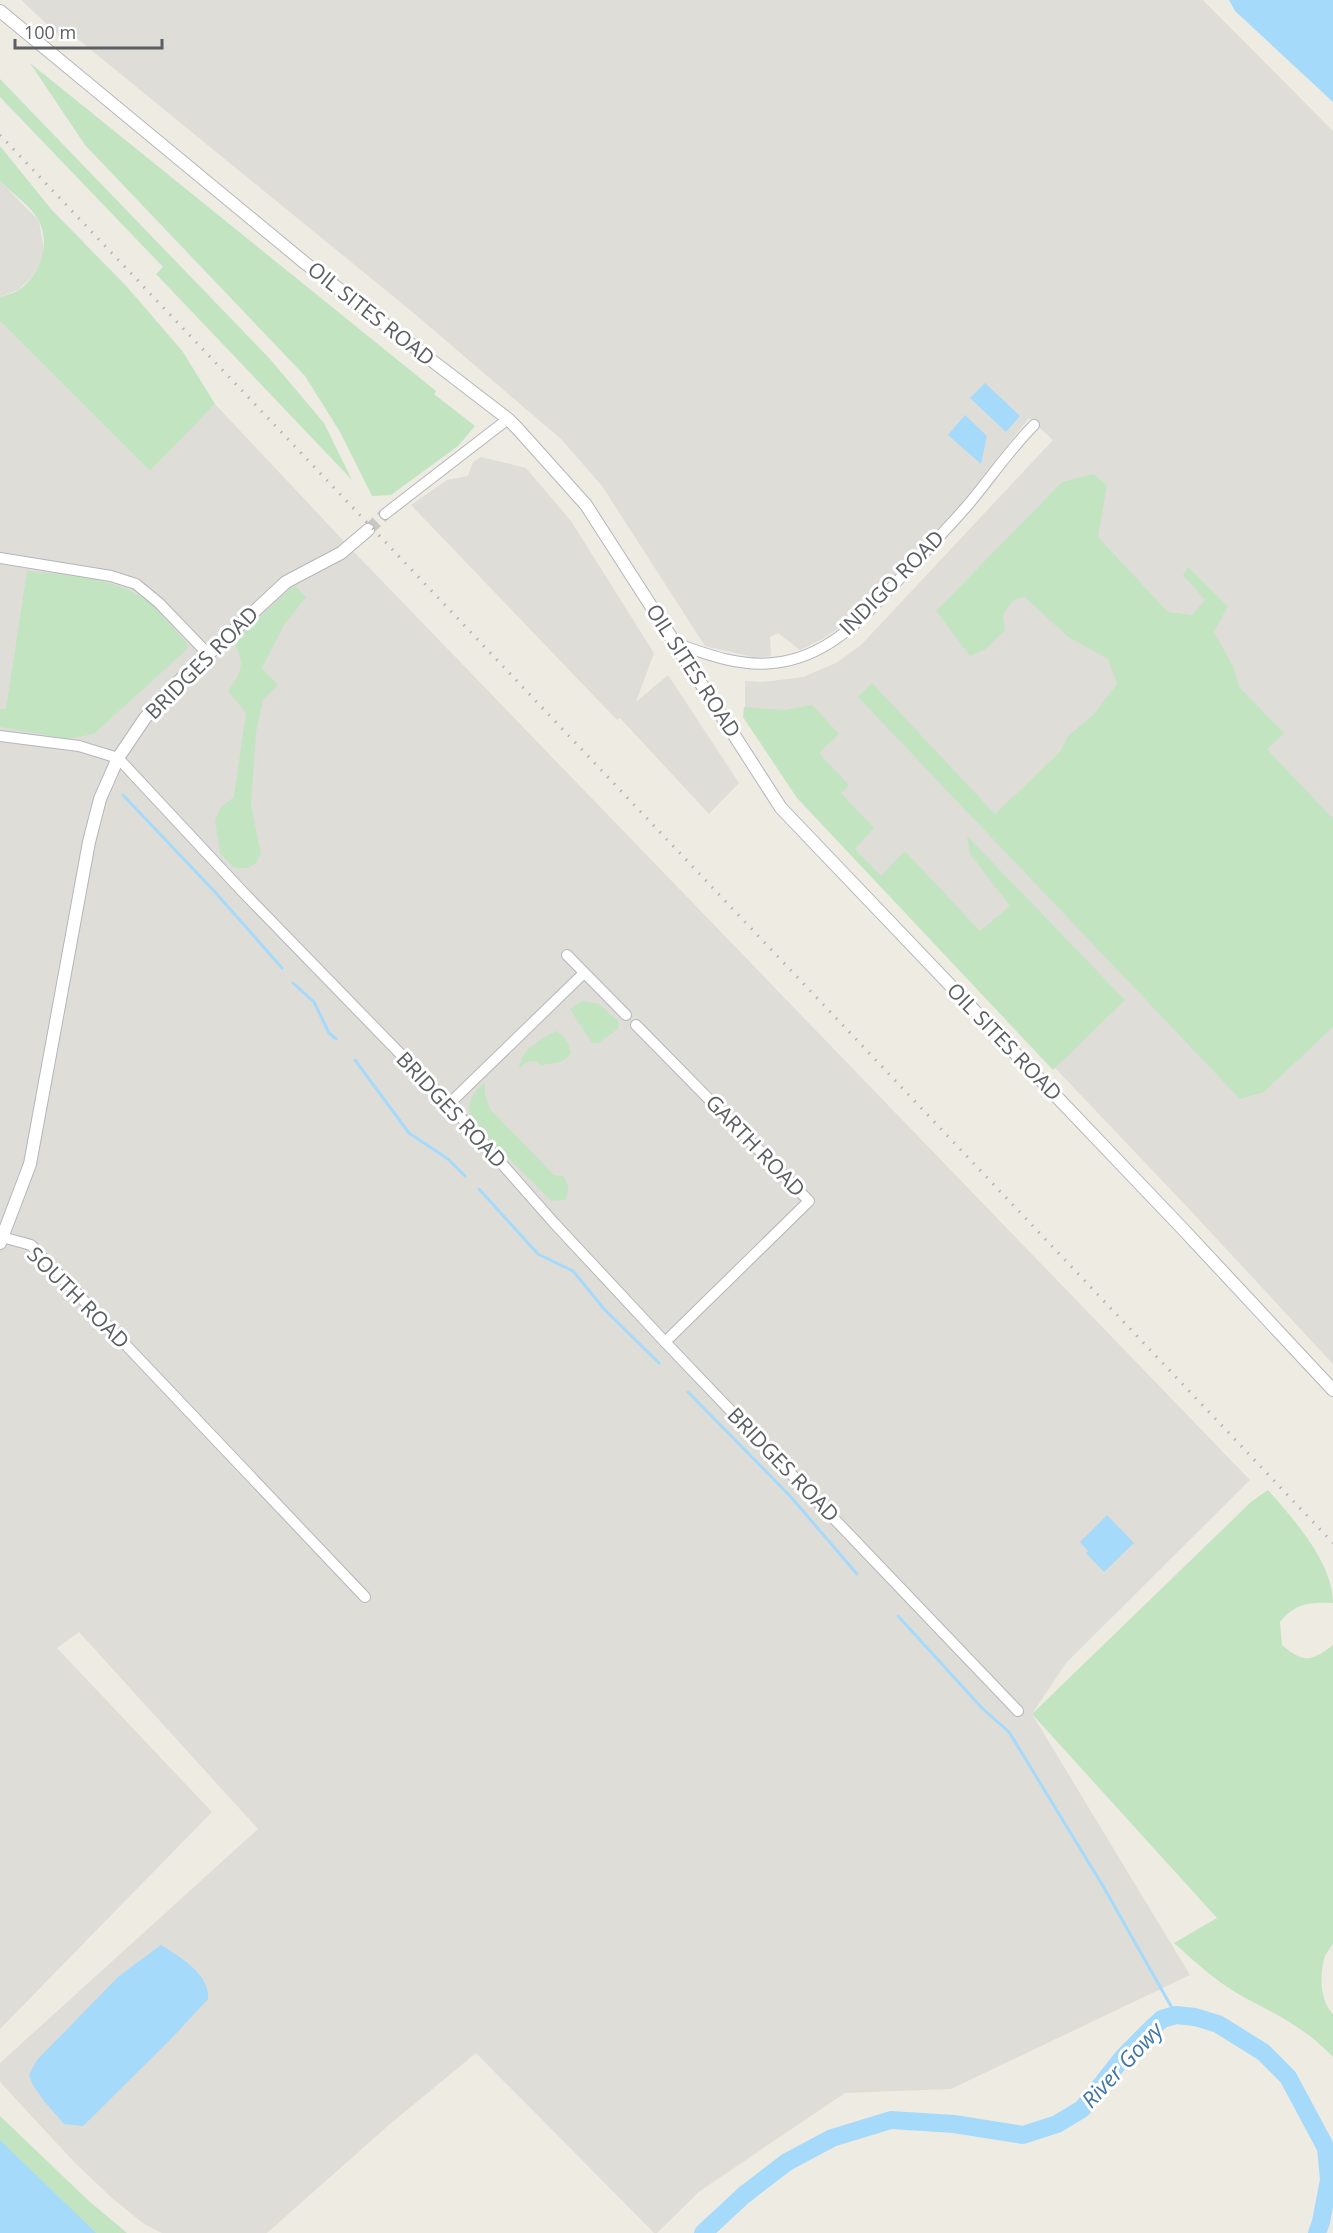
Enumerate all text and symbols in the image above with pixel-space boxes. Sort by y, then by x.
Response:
scale bar [15,12,162,50]
text: 100 m [24,20,76,44]
street label: OIL SITES ROAD [302,255,441,372]
street label: INDIGO ROAD [833,524,950,641]
street label: OIL SITES ROAD [640,598,748,743]
street label: BRIDGES ROAD [139,600,264,725]
street label: OIL SITES ROAD [941,976,1068,1106]
street label: BRIDGES ROAD [391,1045,513,1173]
street label: GARTH ROAD [700,1088,812,1202]
street label: SOUTH ROAD [22,1240,136,1354]
street label: BRIDGES ROAD [722,1401,846,1528]
water label: River Gowy [1074,2014,1170,2114]

